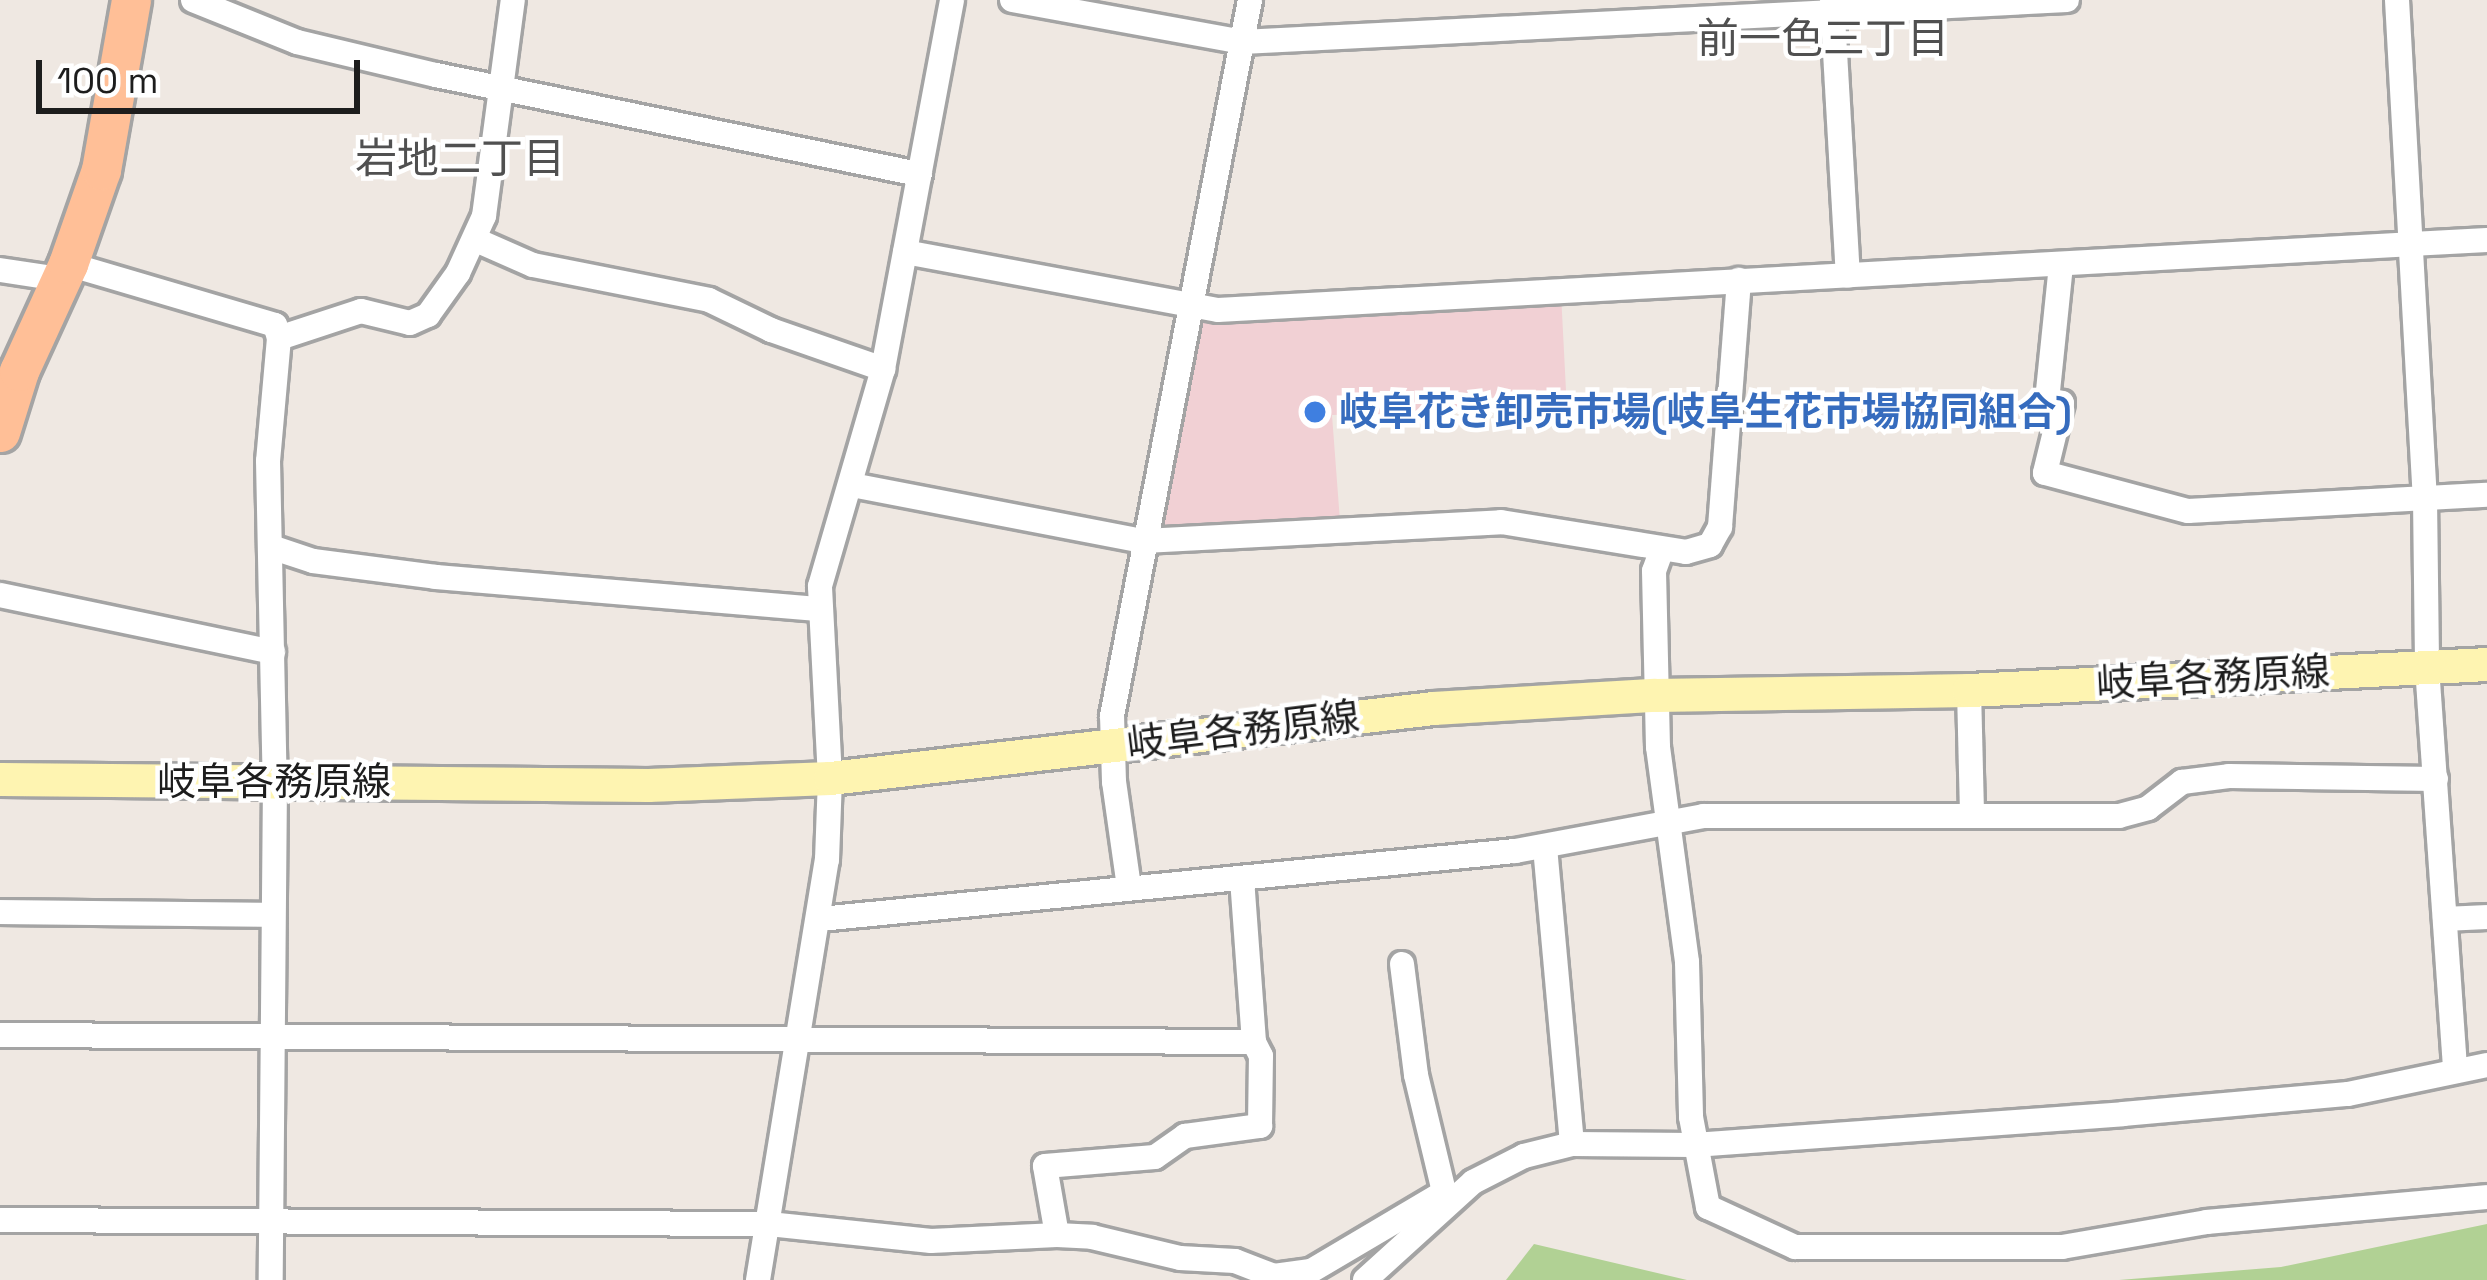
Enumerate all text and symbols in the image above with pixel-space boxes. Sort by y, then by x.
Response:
district label: 前一色三丁目 [1697,14,1949,64]
scale bar [42,36,366,110]
text: 100 m [57,58,158,104]
district label: 岩地二丁目 [355,134,565,184]
place label: 岐阜花き卸売市場(岐阜生花市場協同組合) [1339,389,2072,435]
marker: 岐阜花き卸売市場(岐阜生花市場協同組合) [1302,399,1328,425]
street label: 岐阜各務原線 [2095,649,2331,707]
street label: 岐阜各務原線 [1124,694,1362,768]
street label: 岐阜各務原線 [157,759,391,805]

